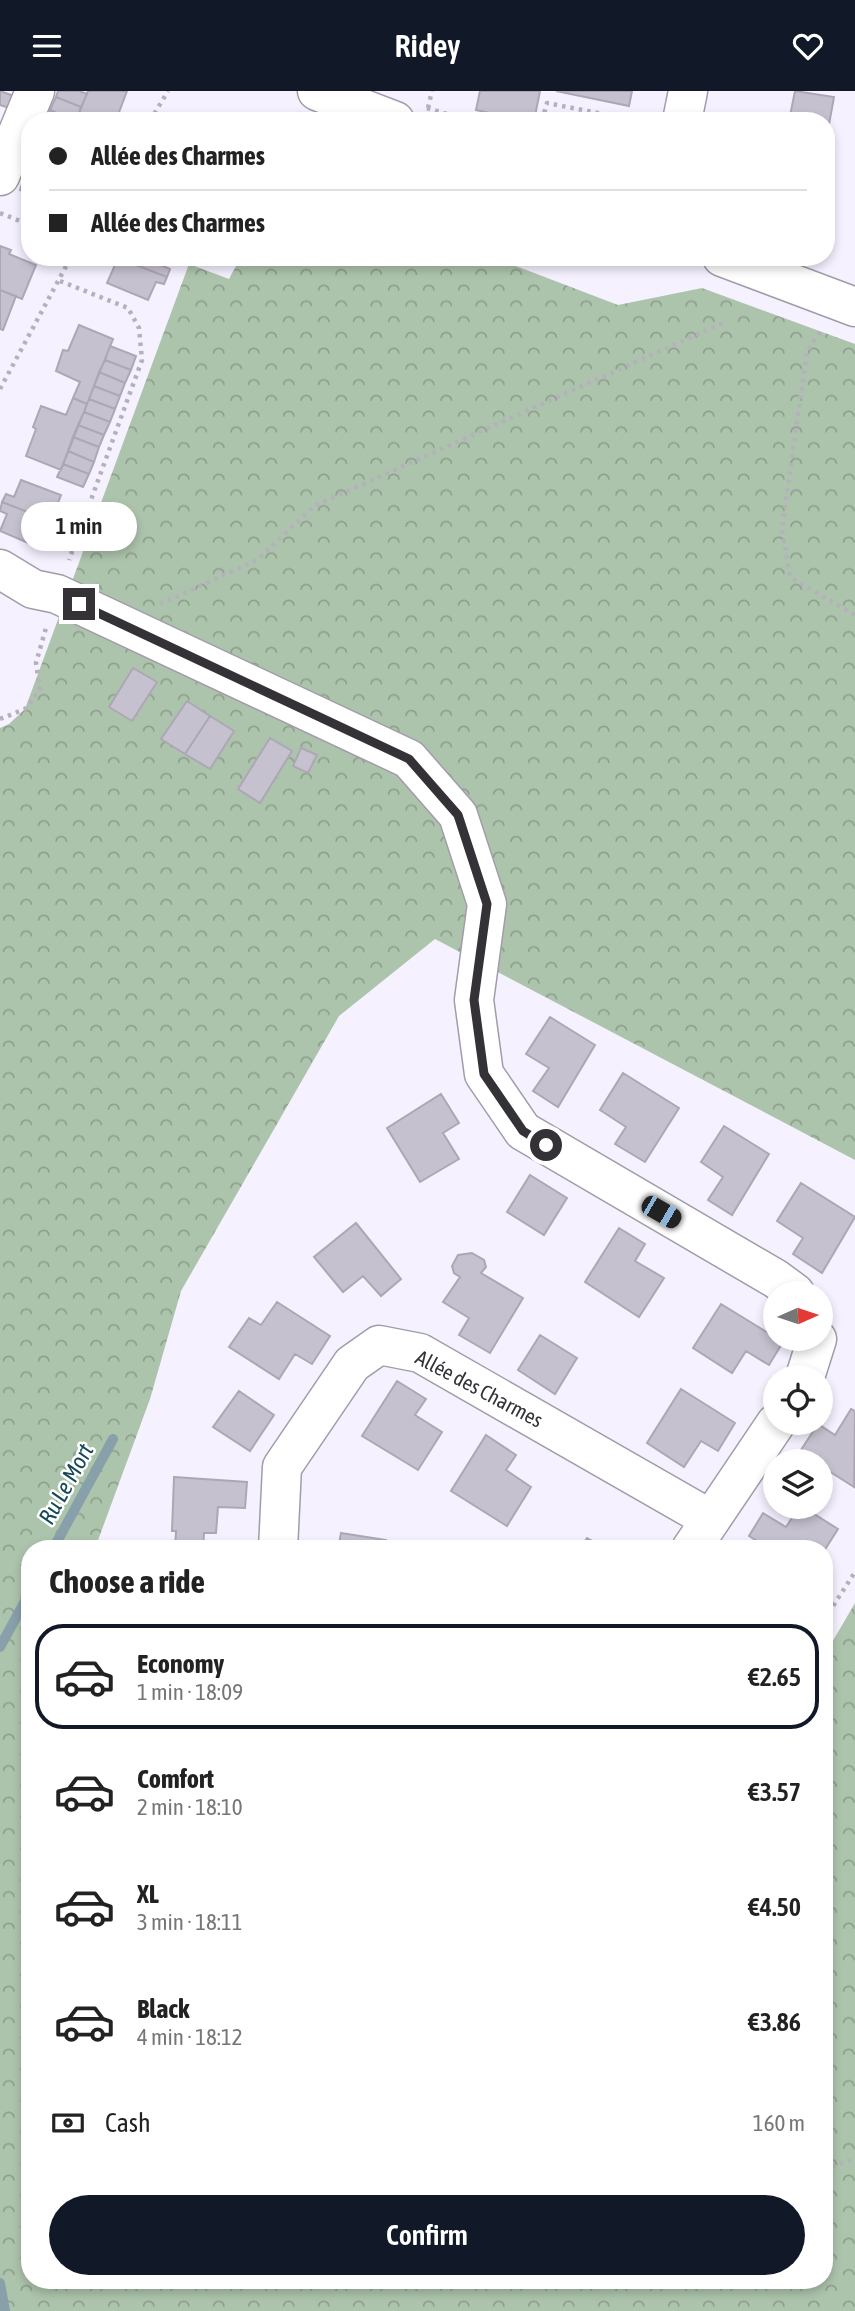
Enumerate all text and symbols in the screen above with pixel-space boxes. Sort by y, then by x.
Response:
icon: menu [28,27,66,65]
text: Ridey [395,27,460,64]
icon: heart [789,27,827,65]
text: Allée des Charmes [91,141,265,171]
text: Allée des Charmes [91,208,265,238]
callout: 1 min [21,503,137,552]
text: 1 min [56,513,102,539]
route end [63,588,95,620]
route start [530,1129,562,1161]
car [638,1192,685,1232]
north arrow [763,1281,833,1351]
map controls [763,1281,833,1519]
street label: Allée des Charmes [412,1345,547,1432]
button: locate [763,1365,833,1435]
water label: Ru Le Mort [33,1439,99,1529]
button: layers [763,1449,833,1519]
text: Choose a ride [49,1563,205,1600]
icon: car [53,1645,116,1708]
text: Economy [137,1649,224,1679]
text: €2.65 [748,1662,801,1692]
text: 1 min · 18:09 [137,1679,243,1705]
icon: car [53,1760,116,1823]
text: Comfort [137,1764,214,1794]
text: €3.57 [748,1777,801,1807]
text: 2 min · 18:10 [137,1794,243,1820]
icon: car [53,1875,116,1938]
text: XL [137,1879,159,1909]
text: €4.50 [748,1892,801,1922]
text: 3 min · 18:11 [137,1909,243,1935]
icon: car [53,1990,116,2053]
text: Black [137,1994,189,2024]
text: €3.86 [748,2007,801,2037]
text: 4 min · 18:12 [137,2024,243,2050]
icon: cash [49,2104,87,2142]
text: Cash [105,2108,151,2138]
text: 160 m [753,2110,805,2136]
button: Confirm [49,2195,805,2275]

